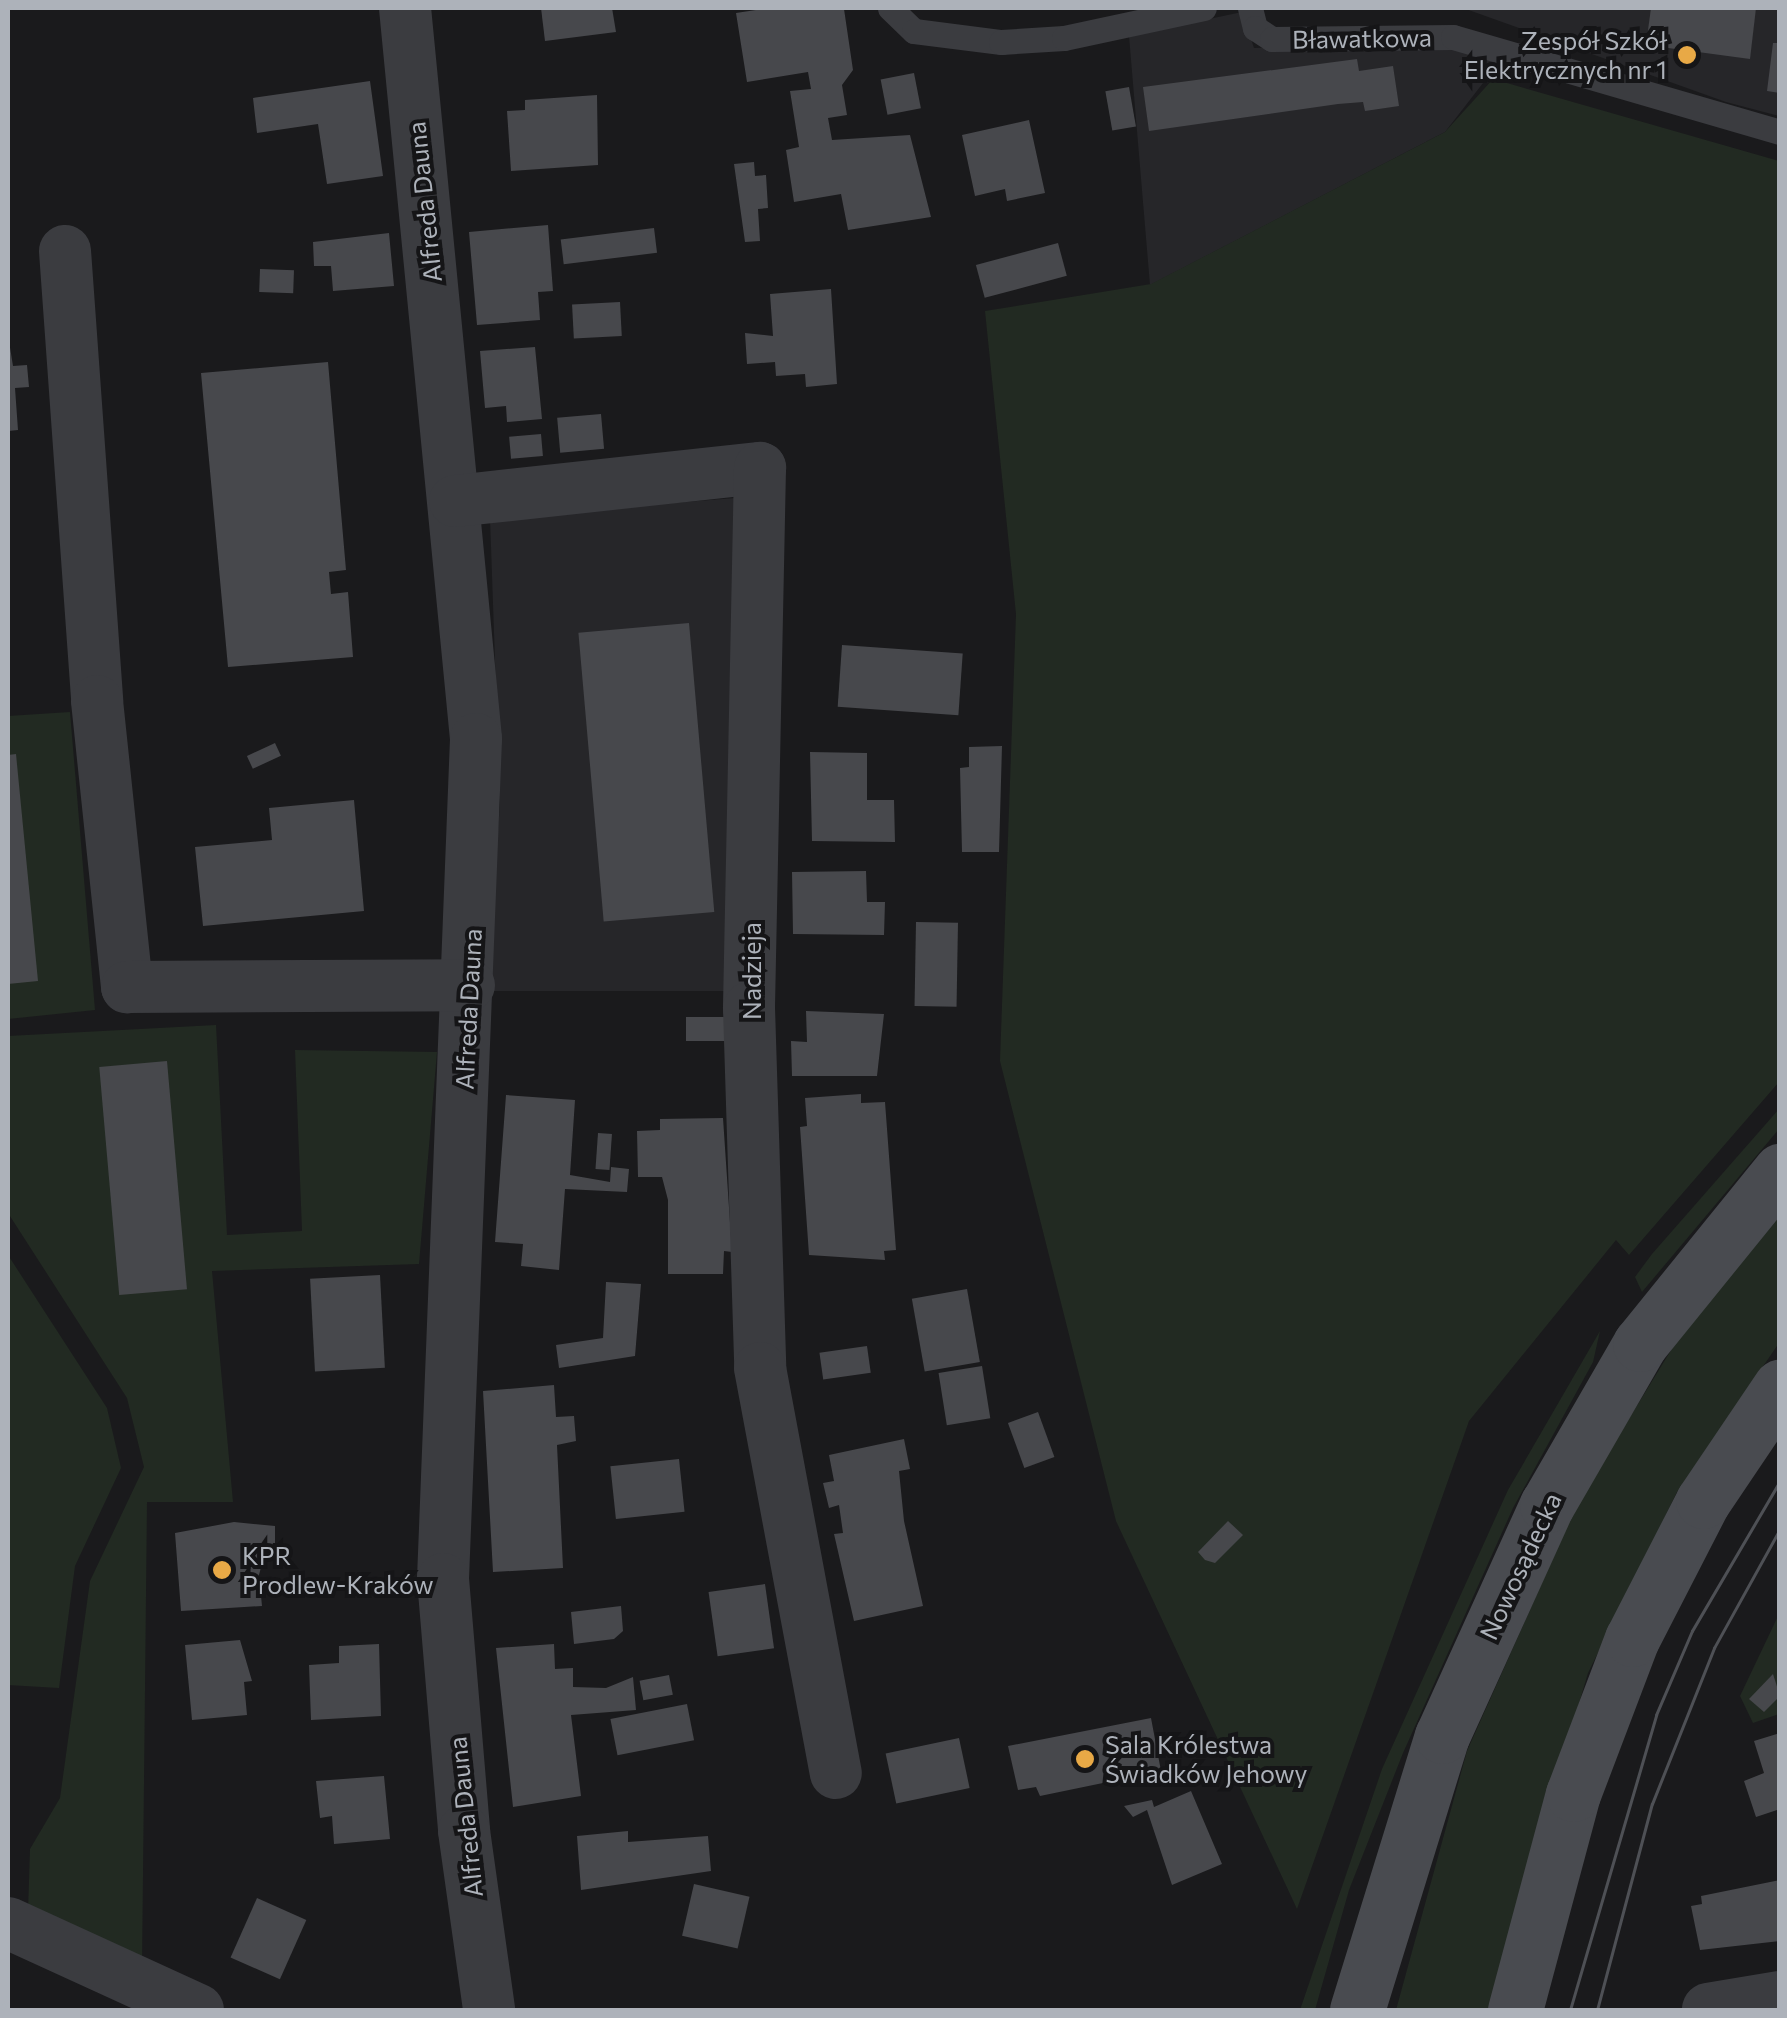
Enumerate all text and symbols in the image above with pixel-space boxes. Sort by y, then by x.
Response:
street label: Bławatkowa [1292,22,1432,54]
place label: Zespół Szkół Elektrycznych nr 1 [1464,26,1667,85]
marker: Zespół Szkół Elektrycznych nr 1 [1676,44,1698,66]
street label: Alfreda Dauna [401,120,447,284]
street label: Nadzieja [736,922,766,1020]
street label: Alfreda Dauna [449,928,487,1090]
street label: Nowosądecka [1473,1488,1567,1644]
place label: KPR Prodlew-Kraków [242,1541,433,1600]
marker: KPR Prodlew-Kraków [211,1559,233,1581]
place label: Sala Królestwa Świadków Jehowy [1105,1730,1308,1789]
street label: Alfreda Dauna [442,1735,488,1899]
marker: Sala Królestwa Świadków Jehowy [1074,1748,1096,1770]

